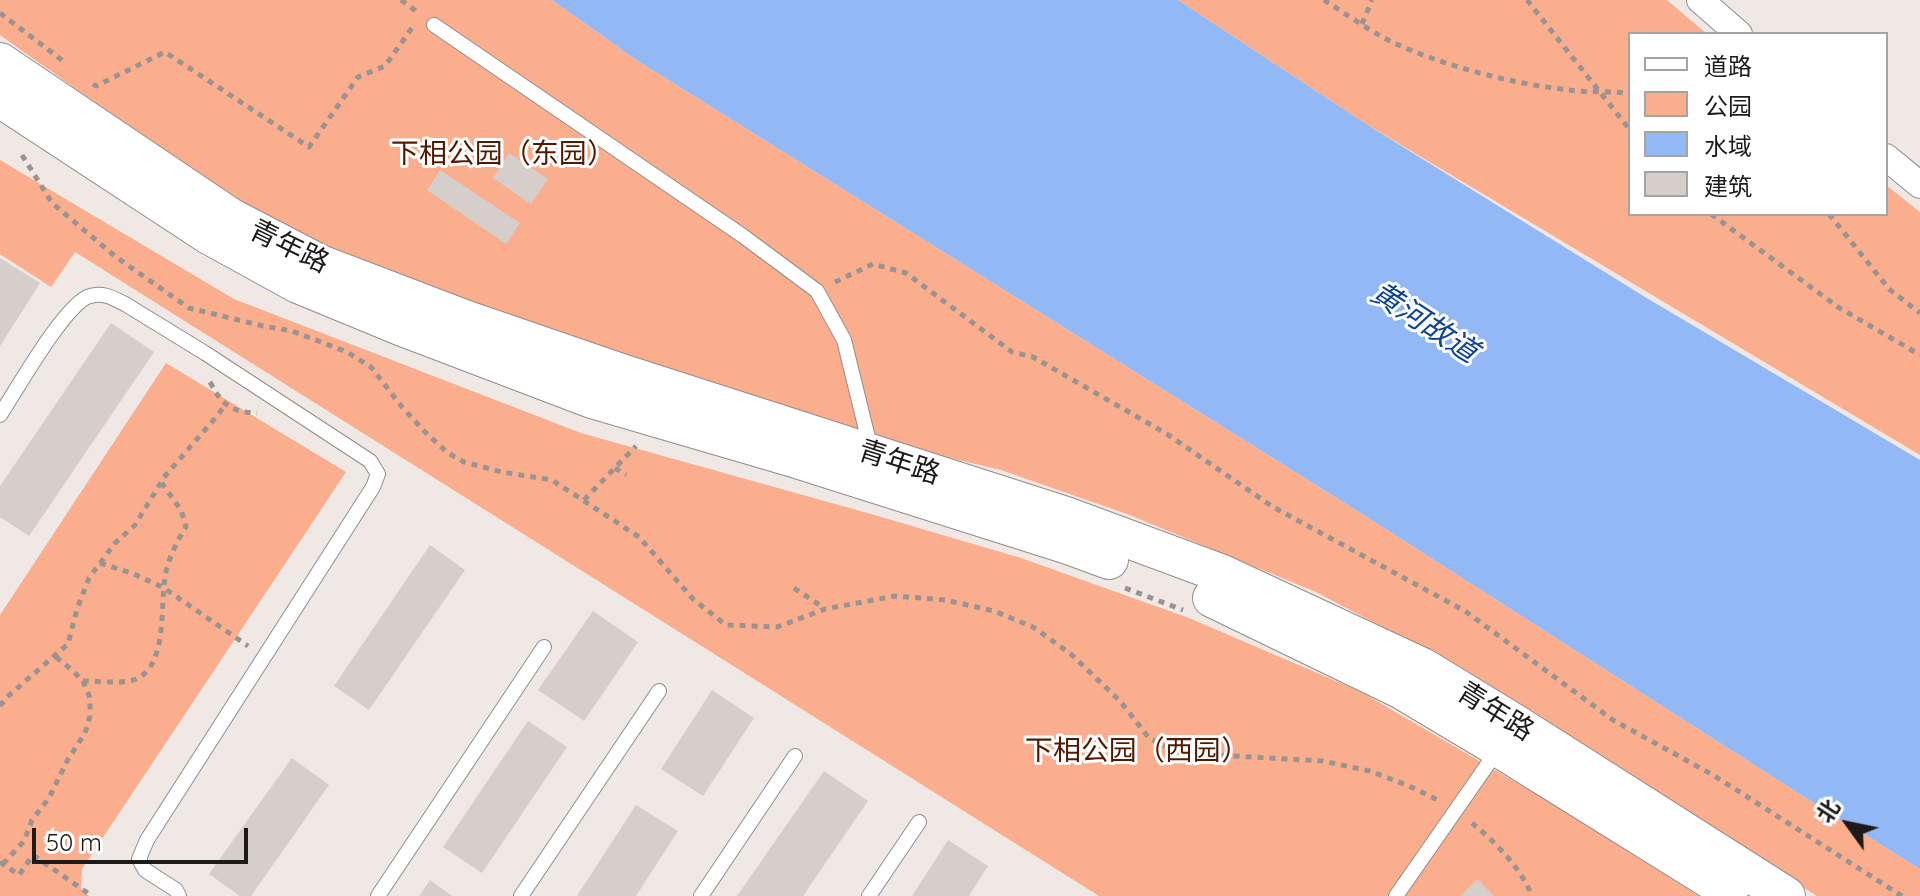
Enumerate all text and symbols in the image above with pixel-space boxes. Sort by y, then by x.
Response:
legend [1628,32,1888,216]
text: 道路 [1704,51,1752,81]
text: 公园 [1704,91,1752,121]
text: 水域 [1704,131,1752,161]
park label: 下相公园（东园） [391,138,615,172]
text: 建筑 [1704,171,1752,201]
street label: 青年路 [244,213,334,281]
water label: 黄河故道 [1364,275,1484,371]
street label: 青年路 [854,434,944,492]
street label: 青年路 [1450,675,1540,749]
park label: 下相公园（西园） [1025,735,1249,769]
north arrow [1808,784,1888,864]
text: 北 [1810,794,1846,828]
scale bar [36,812,252,862]
text: 50 m [46,827,102,857]

